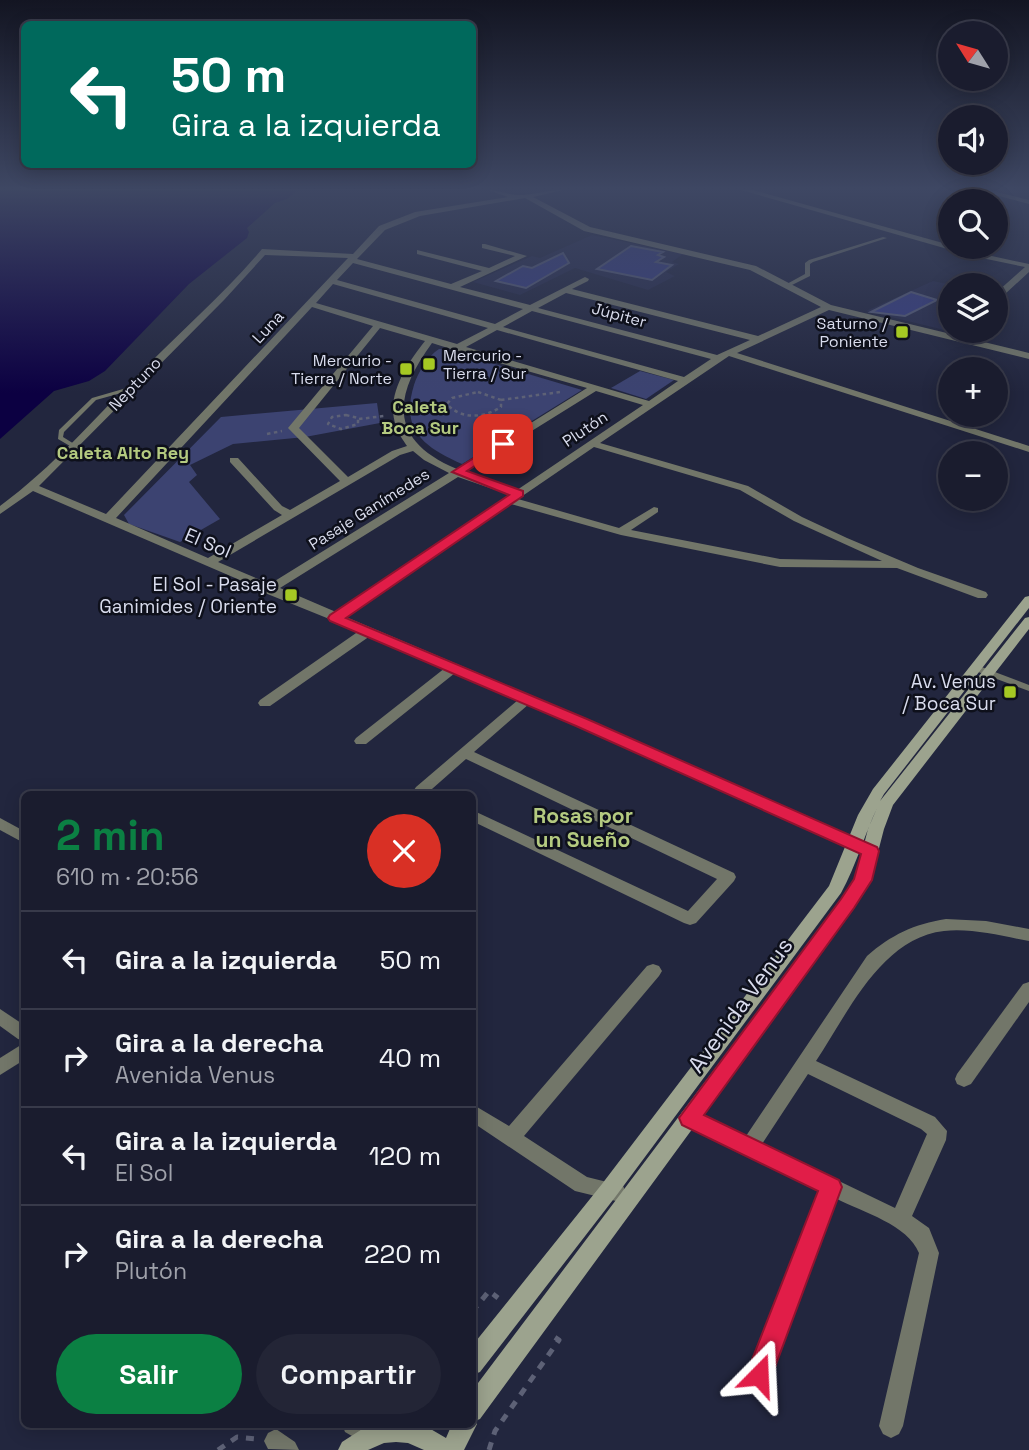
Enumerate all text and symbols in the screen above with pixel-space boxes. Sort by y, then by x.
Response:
north arrow [938,21,1008,91]
map controls [938,21,1008,511]
text: 50 m [171,44,286,106]
icon: left [56,49,147,140]
text: Gira a la izquierda [171,105,441,145]
button: sound [938,105,1008,175]
button: search [938,189,1008,259]
button: layers [938,273,1008,343]
street label: Júpiter [589,298,649,332]
street label: Luna [248,306,288,348]
place label: Saturno / Poniente [817,313,888,352]
marker: Saturno / Poniente [894,324,910,340]
place label: Mercurio - Tierra / Sur [443,345,526,384]
place label: Mercurio - Tierra / Norte [291,350,392,389]
street label: Neptuno [104,353,166,415]
marker: Mercurio - Tierra / Sur [421,356,437,372]
button: + [938,357,1008,427]
marker: Mercurio - Tierra / Norte [398,361,414,377]
district label: Caleta Boca Sur [381,395,459,439]
street label: Plutón [558,406,612,452]
pin [473,414,533,474]
icon: arrive [484,425,522,463]
district label: Caleta Alto Rey [57,441,189,464]
button: − [938,441,1008,511]
street label: Pasaje Ganímedes [305,463,433,555]
street label: El Sol [181,522,235,564]
place label: El Sol - Pasaje Ganimides / Oriente [99,572,277,619]
marker: El Sol - Pasaje Ganimides / Oriente [283,587,299,603]
place label: Av. Venus / Boca Sur [902,669,996,716]
marker: Av. Venus / Boca Sur [1002,684,1018,700]
district label: Rosas por un Sueño [533,802,633,853]
text: 2 min [56,809,165,862]
button: close [367,814,441,888]
text: 610 m · 20:56 [56,862,199,892]
street label: Avenida Venus [681,931,799,1079]
icon: left [56,941,94,979]
text: Gira a la izquierda [115,943,337,977]
text: 50 m [380,943,441,977]
text: Gira a la derecha [115,1026,324,1060]
icon: right [56,1039,94,1077]
text: 40 m [379,1041,441,1075]
text: Avenida Venus [115,1060,275,1090]
text: Gira a la izquierda [115,1124,337,1158]
icon: left [56,1137,94,1175]
text: 120 m [369,1139,441,1173]
text: El Sol [115,1158,173,1188]
text: Gira a la derecha [115,1222,324,1256]
icon: right [56,1235,94,1273]
text: 220 m [364,1237,441,1271]
text: Plutón [115,1256,187,1286]
button: Salir [56,1334,242,1414]
button: Compartir [256,1334,441,1414]
position arrow [722,1338,796,1412]

